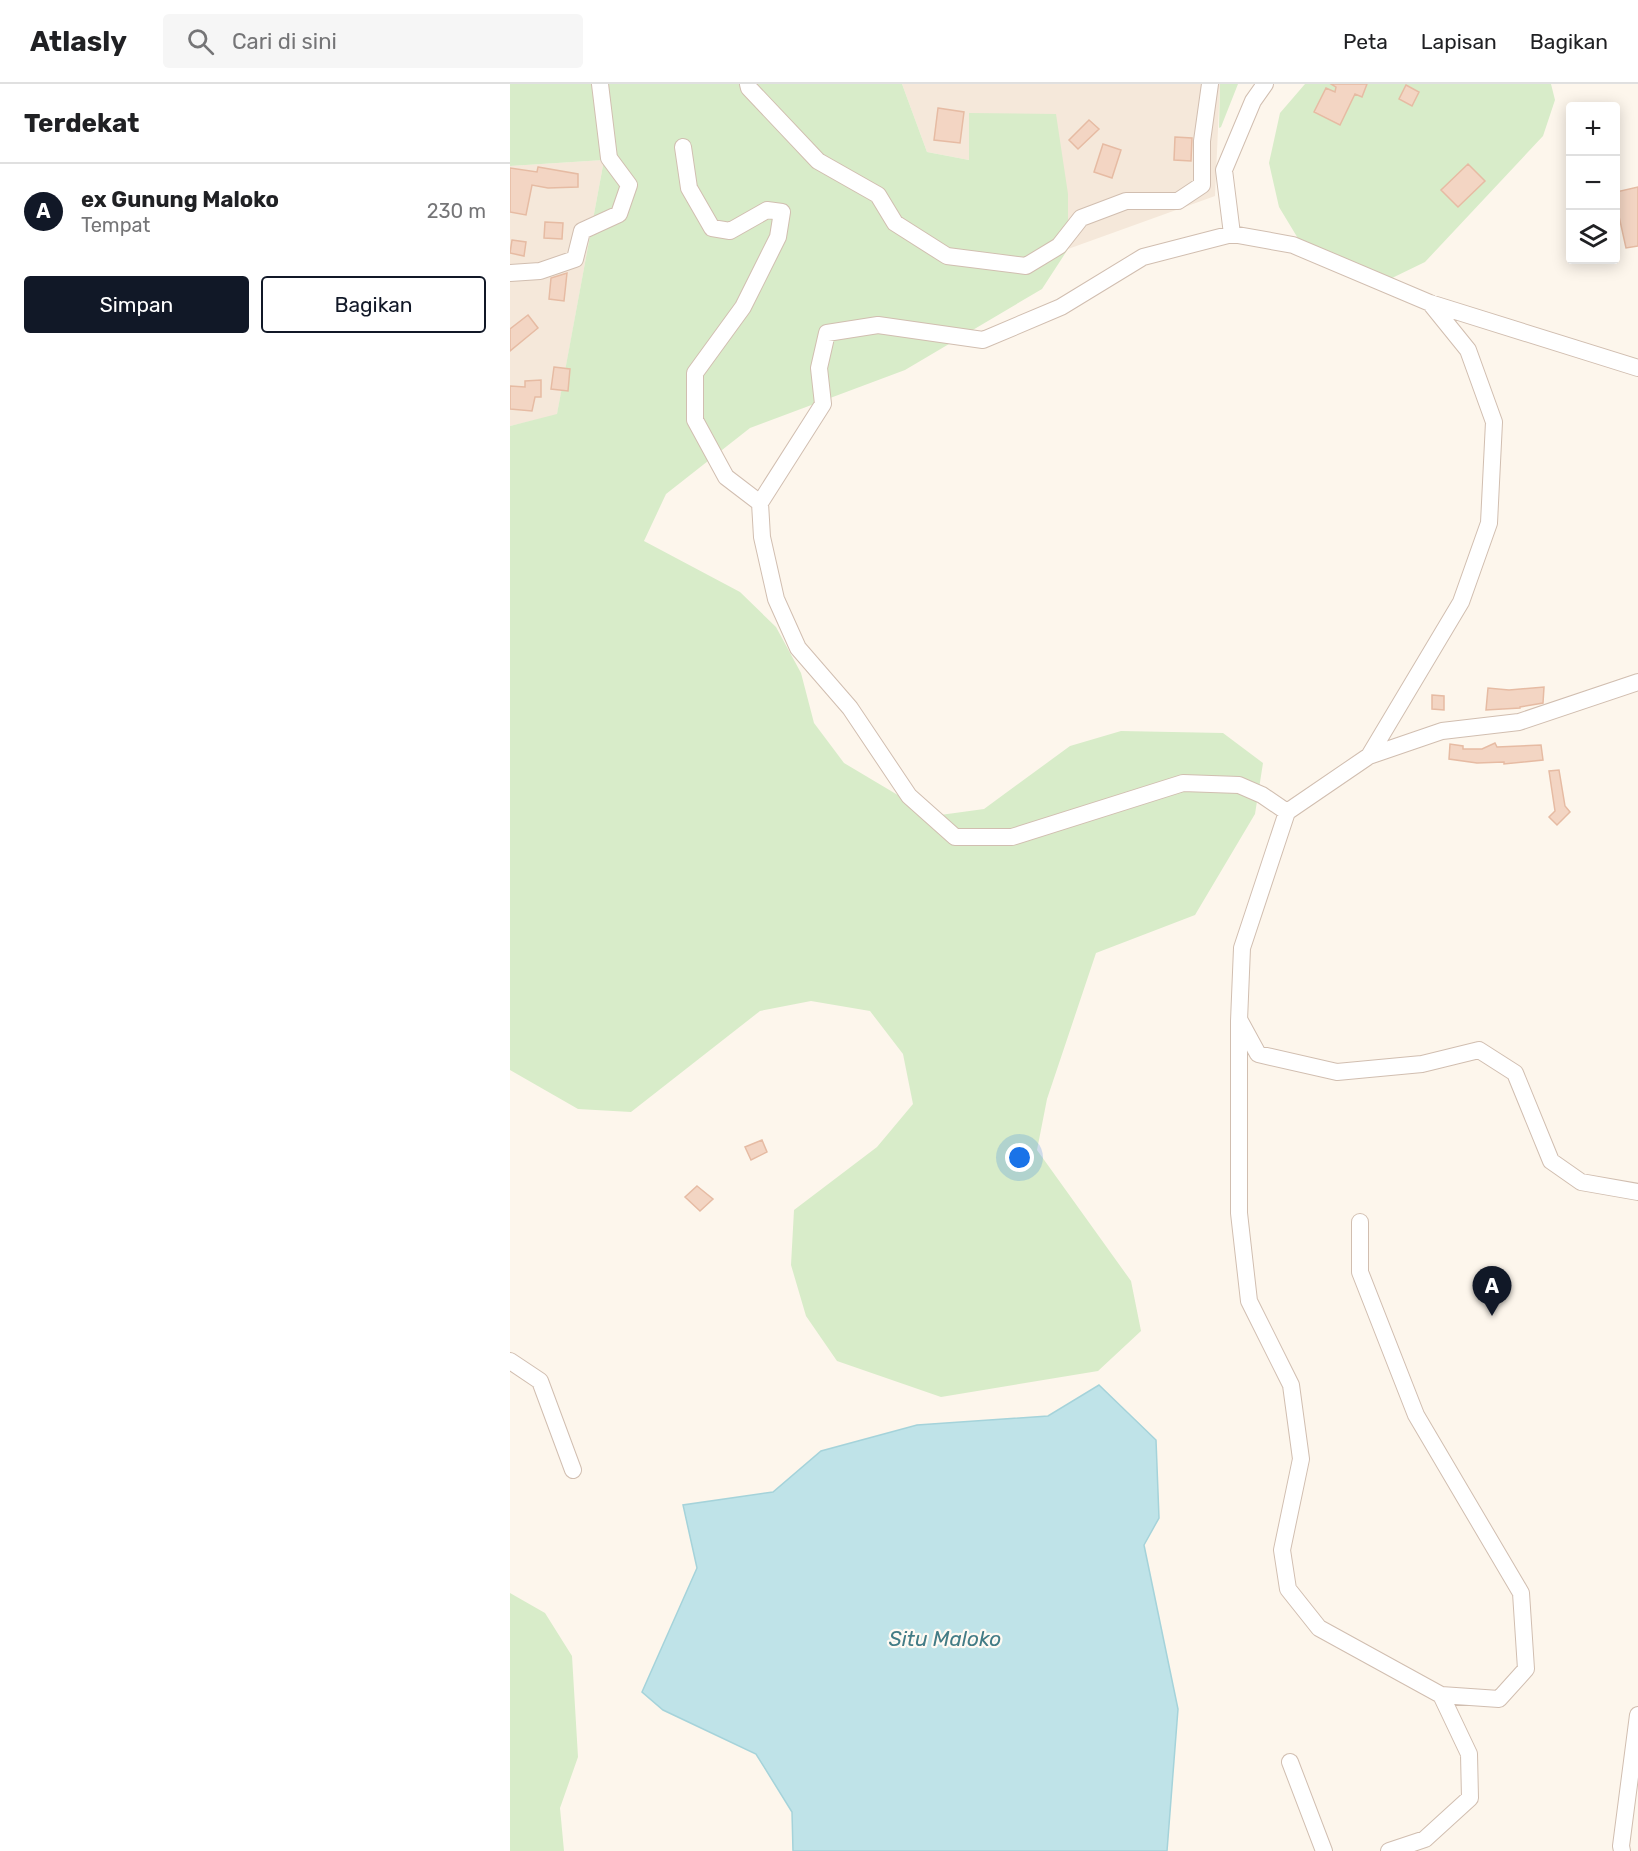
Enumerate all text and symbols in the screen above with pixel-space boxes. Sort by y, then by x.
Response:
search box [163,14,583,68]
text: Atlasly [30,25,127,58]
icon: search [184,25,217,58]
text: Cari di sini [232,28,337,55]
text: Peta [1343,29,1388,54]
text: Lapisan [1421,29,1497,54]
text: Bagikan [1530,29,1608,54]
map controls [1566,102,1620,264]
button: + [1566,102,1620,156]
text: Terdekat [24,108,139,139]
button: − [1566,156,1620,210]
text: ex Gunung Maloko [81,186,279,213]
text: A [36,199,51,223]
text: 230 m [427,199,486,223]
button: layers [1566,210,1620,264]
text: Tempat [81,213,150,237]
button: Simpan [24,276,249,333]
button: Bagikan [261,276,486,333]
your location [1005,1143,1034,1172]
pin: A [1472,1266,1512,1316]
water label: Situ Maloko [889,1626,1001,1651]

